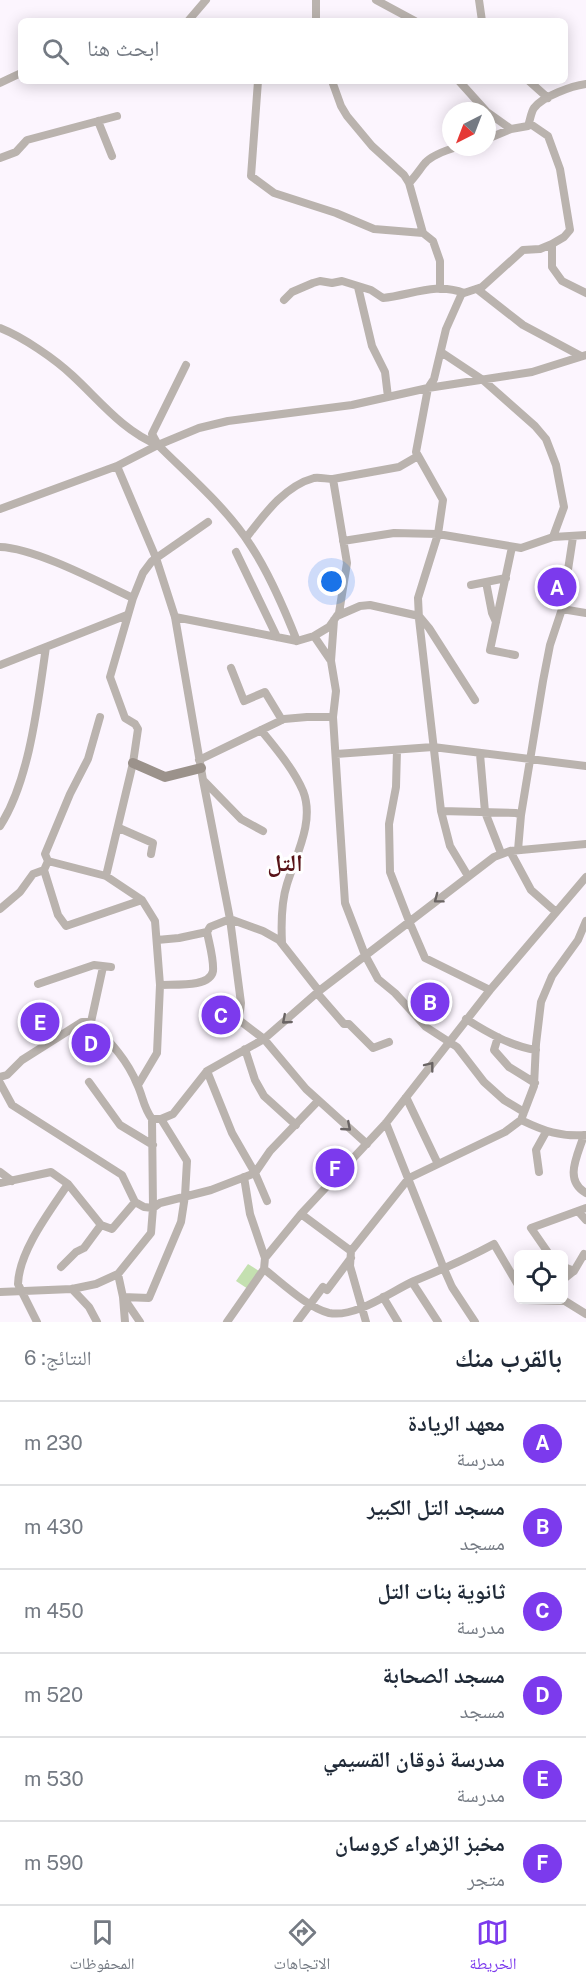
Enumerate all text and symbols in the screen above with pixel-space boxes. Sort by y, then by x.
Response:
search box [18,18,568,84]
icon: search [39,35,72,68]
text: ابحث هنا [87,35,159,61]
north arrow [442,102,496,156]
pin: A [538,564,576,610]
your location [317,567,346,596]
district label: التل [267,848,303,877]
one-way arrow [434,892,445,903]
pin: B [410,980,450,1024]
pin: C [202,992,240,1038]
pin: E [20,1000,60,1044]
one-way arrow [282,1013,293,1024]
pin: D [72,1020,110,1066]
one-way arrow [422,1062,433,1073]
one-way arrow [340,1120,351,1131]
pin: F [316,1146,354,1190]
map controls [514,1250,568,1304]
button: locate [514,1250,568,1304]
text: بالقرب منك [455,1342,562,1373]
text: النتائج: 6 [24,1346,92,1370]
text: معهد الريادة [408,1410,505,1436]
text: 230 m [24,1431,83,1455]
text: A [535,1431,550,1455]
text: مدرسة [456,1447,505,1471]
text: مسجد التل الكبير [367,1494,505,1520]
text: 430 m [24,1515,83,1539]
text: B [536,1515,549,1539]
text: مسجد [460,1531,505,1555]
text: ثانوية بنات التل [378,1578,505,1604]
text: 450 m [24,1599,84,1623]
text: C [535,1599,550,1623]
text: مدرسة [456,1615,505,1639]
text: مسجد الصحابة [382,1662,505,1688]
text: 520 m [24,1683,83,1707]
text: D [535,1683,550,1707]
text: مسجد [460,1699,505,1723]
text: مدرسة ذوقان القسيمي [323,1746,505,1772]
text: 530 m [24,1767,84,1791]
text: E [536,1767,549,1791]
text: مدرسة [456,1783,505,1807]
text: مخبز الزهراء كروسان [335,1830,505,1856]
text: 590 m [24,1851,84,1875]
text: F [536,1851,549,1875]
text: متجر [467,1867,505,1891]
tab: المحفوظات [70,1916,135,1979]
tab: الاتجاهات [274,1916,330,1979]
tab: الخريطة [469,1916,517,1979]

